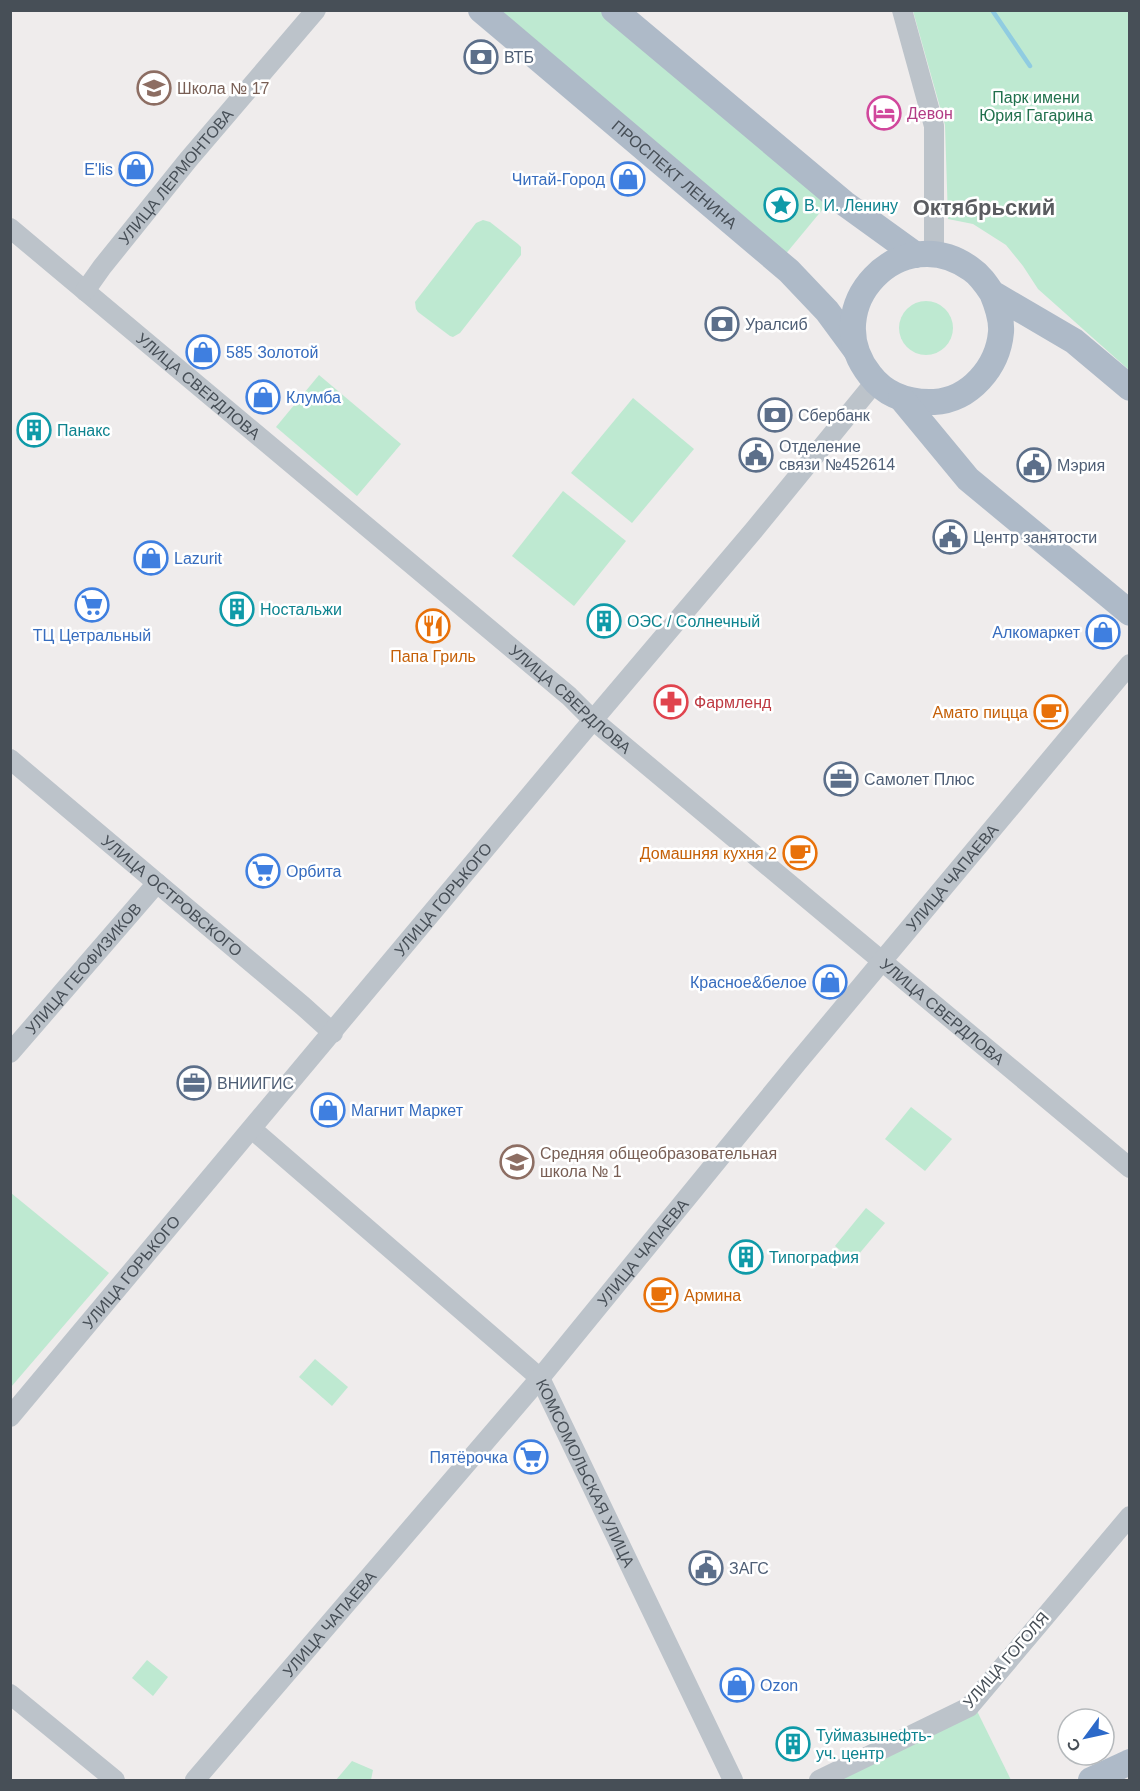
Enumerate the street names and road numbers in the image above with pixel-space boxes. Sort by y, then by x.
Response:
street label: УЛИЦА ЛЕРМОНТОВА [115,105,236,248]
street label: ПРОСПЕКТ ЛЕНИНА [609,117,741,232]
street label: УЛИЦА СВЕРДЛОВА [133,329,264,443]
street label: УЛИЦА СВЕРДЛОВА [506,641,635,757]
street label: УЛИЦА ЧАПАЕВА [903,821,1001,934]
street label: УЛИЦА ОСТРОВСКОГО [98,832,246,960]
street label: УЛИЦА ГОРЬКОГО [391,839,495,959]
street label: УЛИЦА ГЕОФИЗИКОВ [22,899,144,1037]
street label: УЛИЦА СВЕРДЛОВА [877,955,1008,1068]
street label: УЛИЦА ЧАПАЕВА [594,1195,692,1309]
street label: УЛИЦА ГОРЬКОГО [79,1212,183,1332]
street label: КОМСОМОЛЬСКАЯ УЛИЦА [533,1376,638,1570]
street label: УЛИЦА ЧАПАЕВА [279,1567,379,1680]
street label: УЛИЦА ГОГОЛЯ [960,1609,1052,1711]

